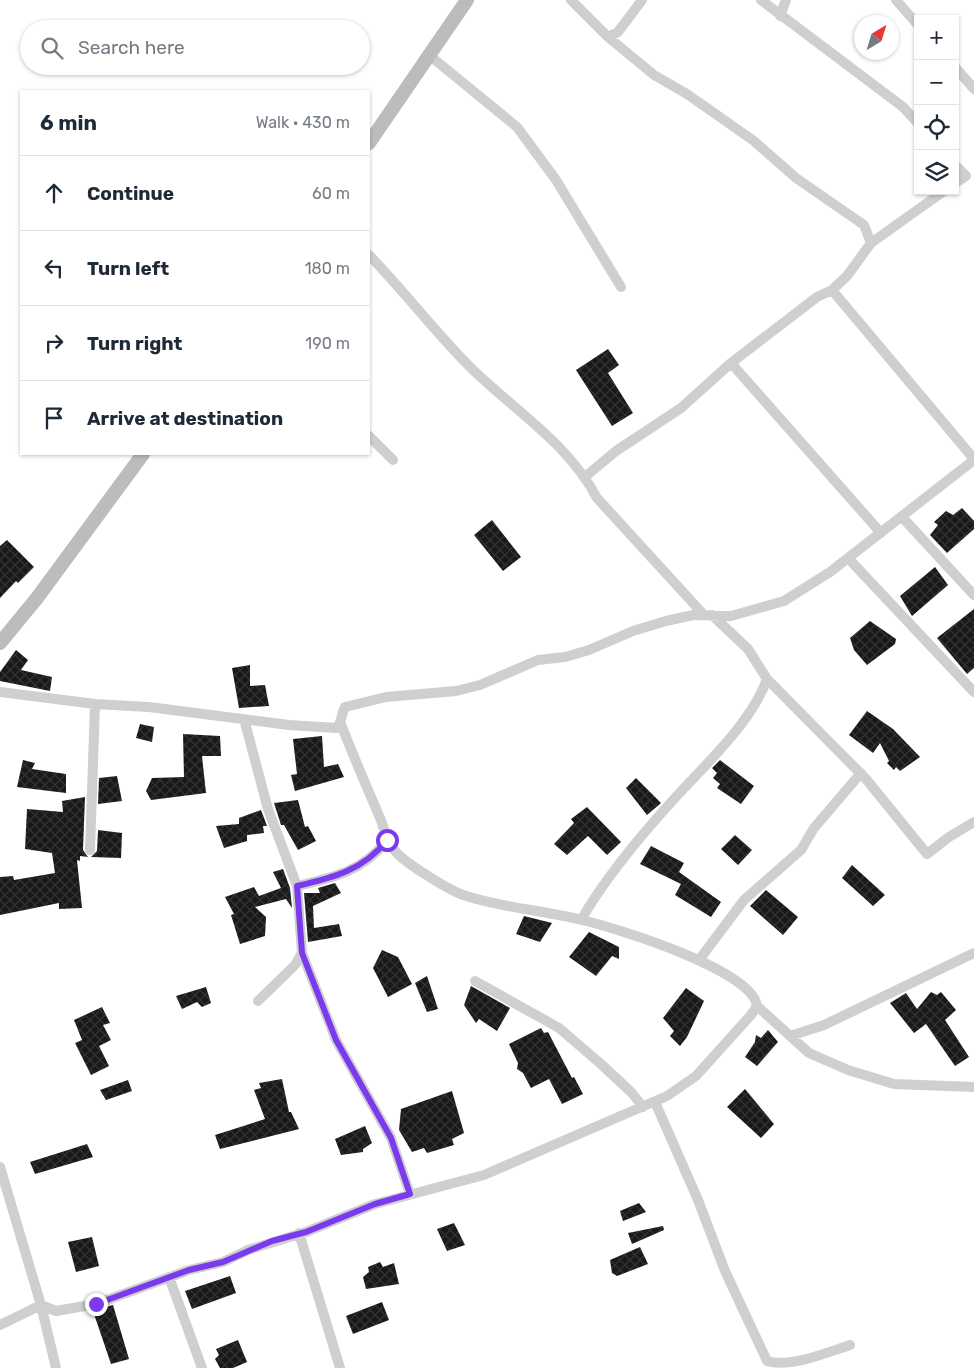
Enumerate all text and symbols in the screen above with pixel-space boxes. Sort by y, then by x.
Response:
north arrow [854,15,899,60]
map controls [914,15,959,195]
button: + [914,15,959,60]
search box [20,20,370,75]
icon: search [38,34,66,62]
text: Search here [78,36,185,59]
button: − [914,60,959,105]
button: locate [914,105,959,150]
text: 6 min [40,110,97,135]
text: Walk · 430 m [256,113,350,132]
button: layers [914,150,959,195]
icon: ahead [40,179,68,207]
text: Continue [87,182,174,205]
text: 60 m [312,184,350,203]
icon: left [40,254,68,282]
text: Turn left [87,257,169,280]
text: 180 m [305,259,350,278]
icon: right [40,329,68,357]
text: Turn right [87,332,182,355]
text: 190 m [305,334,350,353]
icon: arrive [40,404,68,432]
text: Arrive at destination [87,407,283,430]
route start [376,829,399,852]
route end [85,1293,108,1316]

